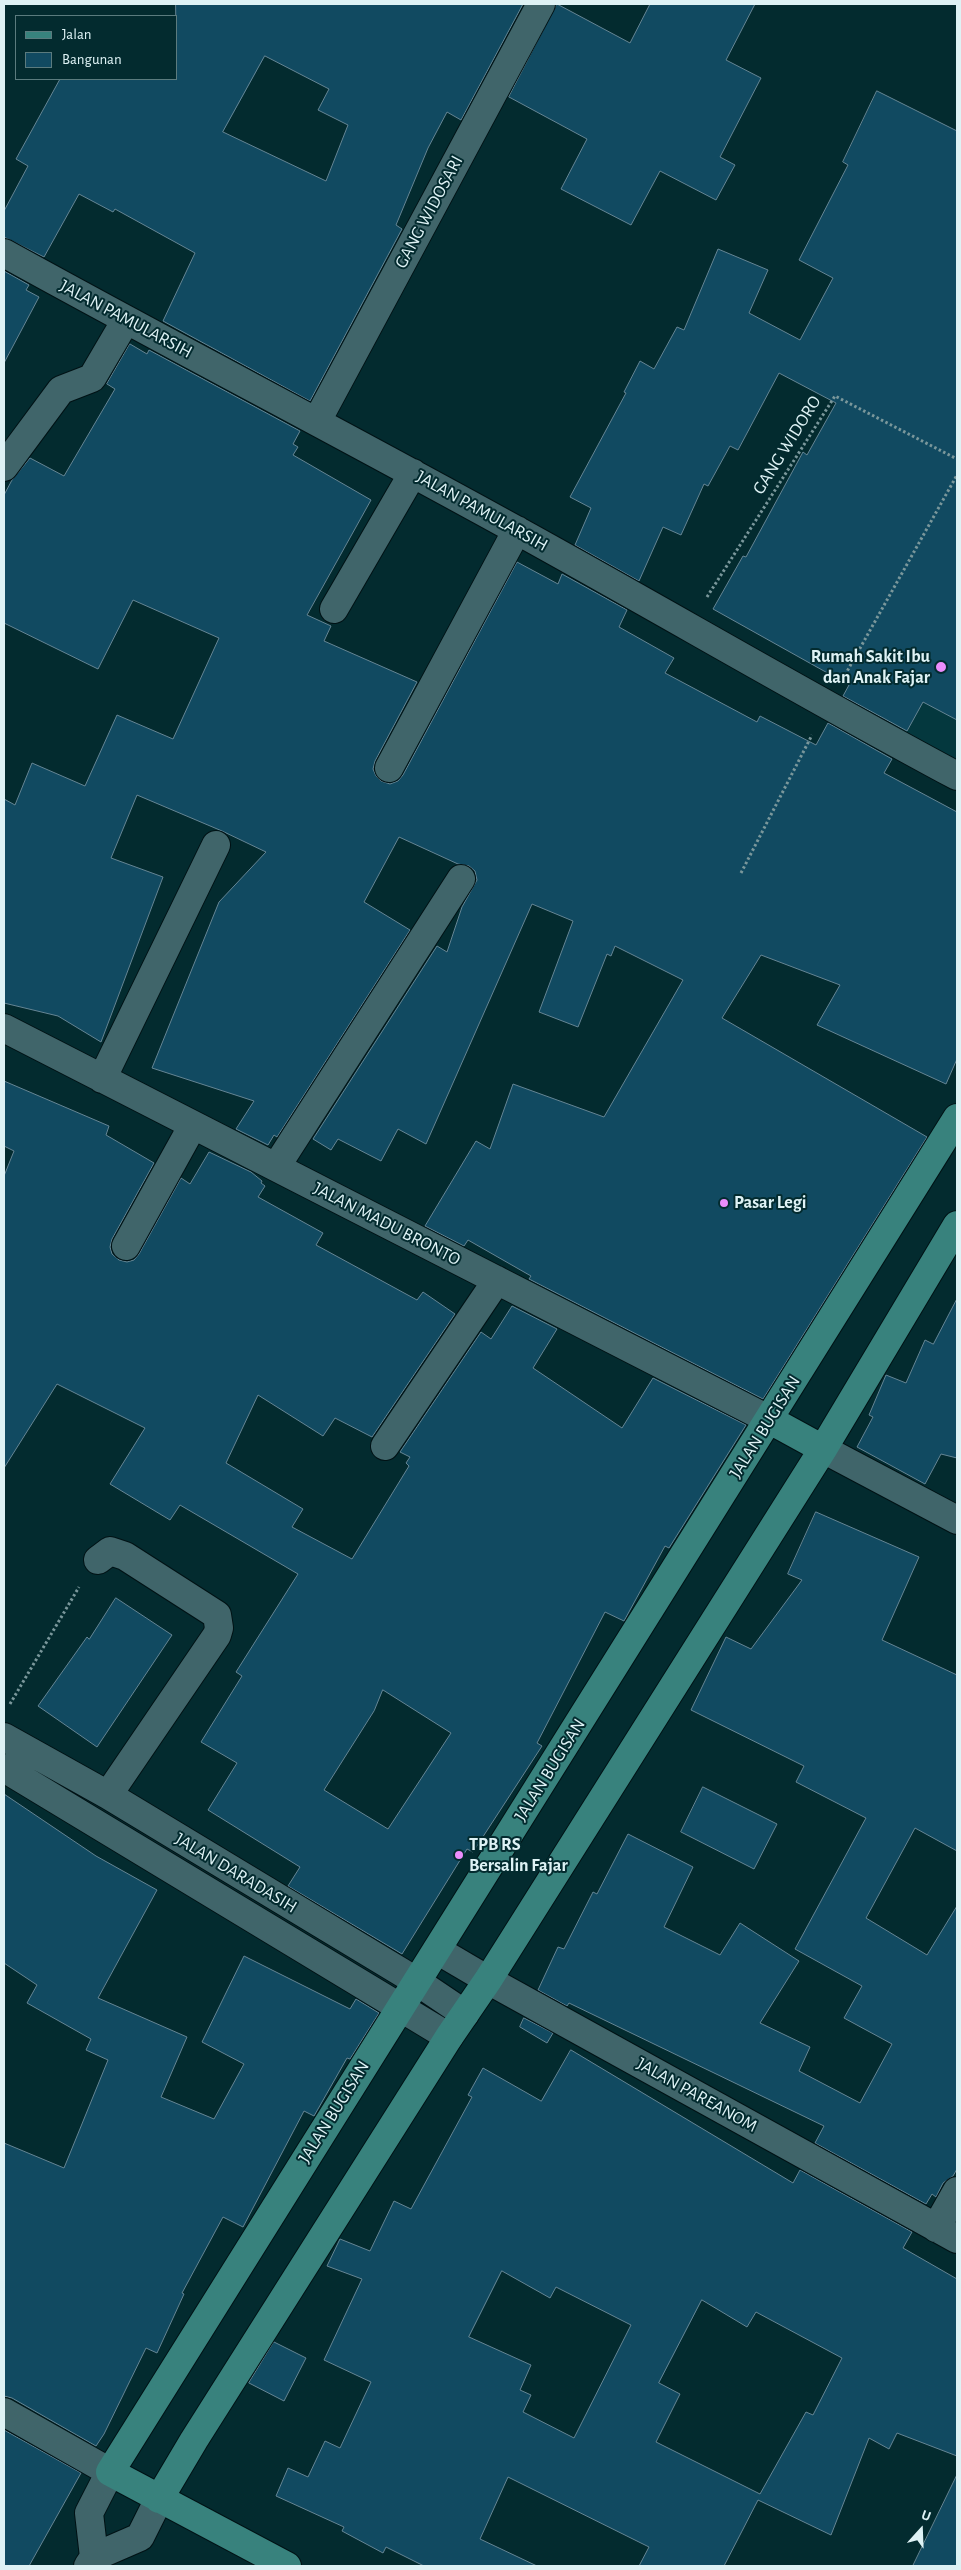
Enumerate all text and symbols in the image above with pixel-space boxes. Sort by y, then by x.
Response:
legend [15,15,178,80]
text: Jalan [62,27,92,42]
text: Bangunan [62,52,122,67]
street label: GANG WIDOSARI [390,152,468,272]
street label: JALAN PAMULARSIH [56,275,196,363]
street label: GANG WIDORO [748,392,826,498]
street label: JALAN PAMULARSIH [412,466,552,556]
place label: Rumah Sakit Ibu dan Anak Fajar [811,646,930,689]
marker: Rumah Sakit Ibu dan Anak Fajar [934,660,948,674]
street label: JALAN MADU BRONTO [310,1178,464,1270]
place label: Pasar Legi [734,1192,806,1214]
marker: Pasar Legi [718,1197,730,1209]
street label: JALAN BUGISAN [725,1372,805,1482]
street label: JALAN BUGISAN [510,1715,590,1825]
street label: JALAN DARADASIH [171,1828,301,1918]
place label: TPB RS Bersalin Fajar [469,1834,568,1876]
marker: TPB RS Bersalin Fajar [453,1849,465,1861]
street label: JALAN PAREANOM [633,2053,761,2137]
street label: JALAN BUGISAN [294,2057,374,2167]
north arrow [896,2505,946,2555]
text: U [920,2508,933,2524]

